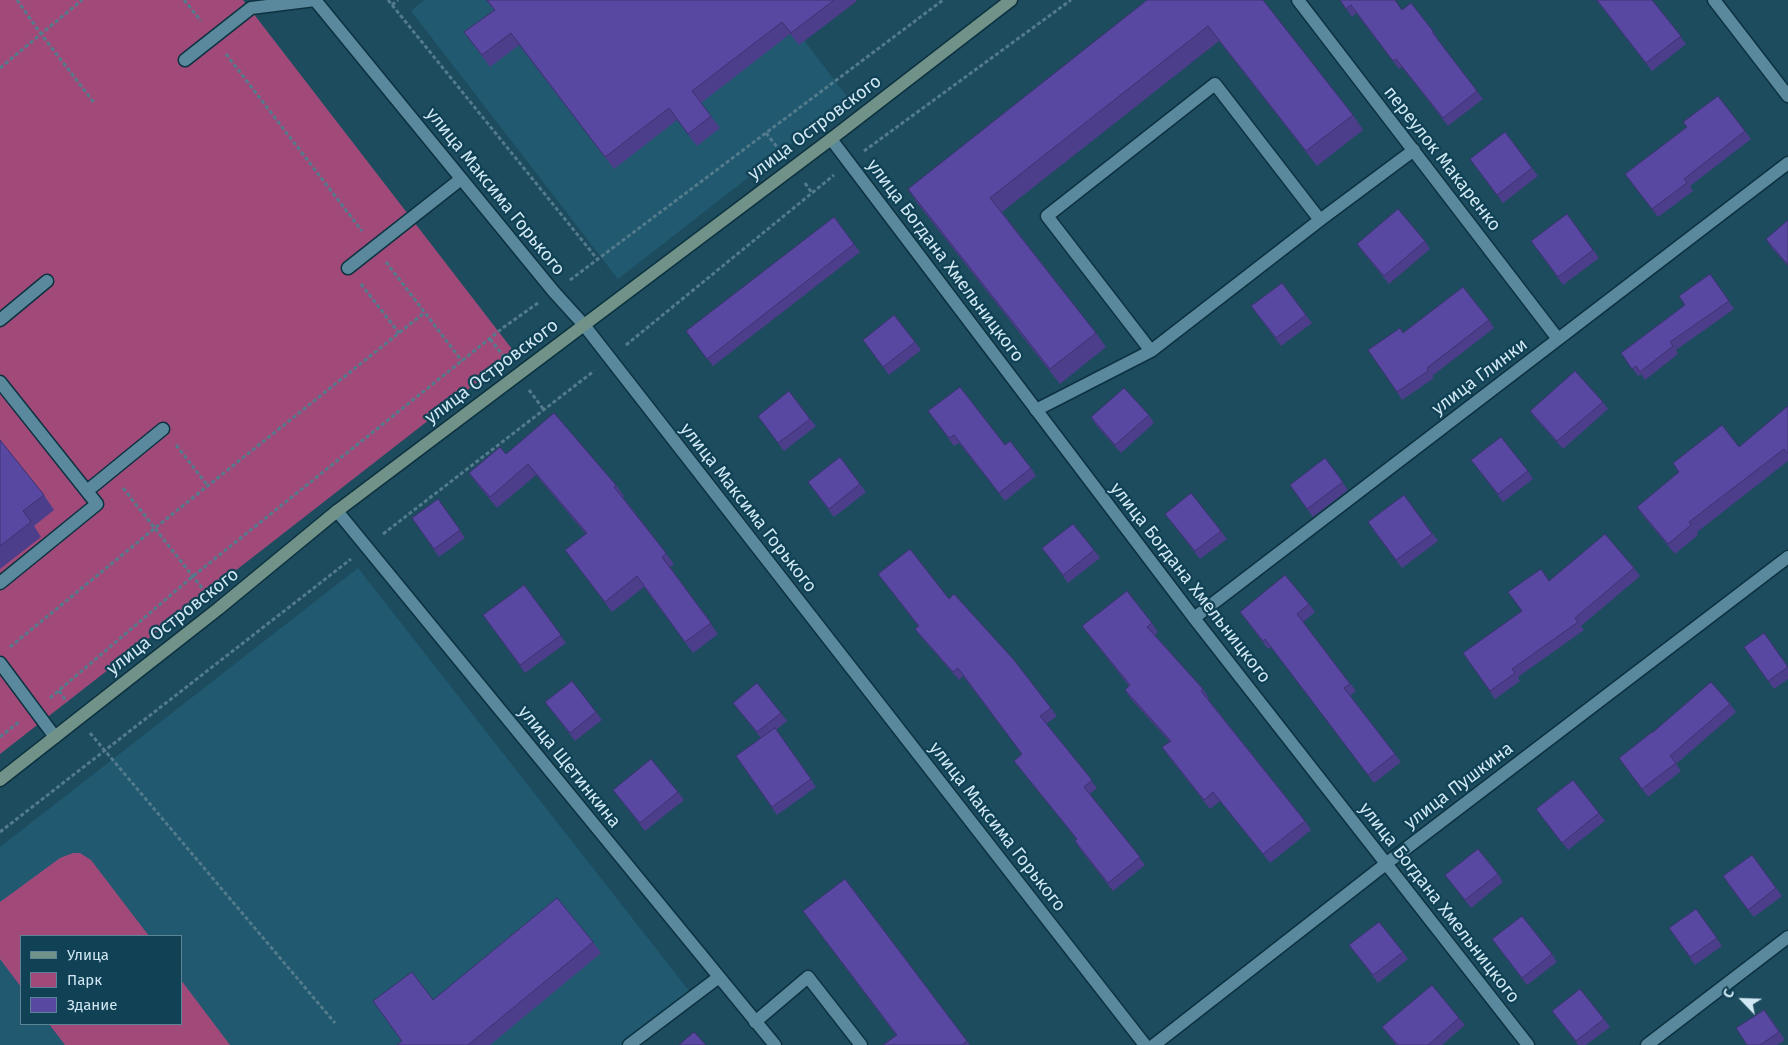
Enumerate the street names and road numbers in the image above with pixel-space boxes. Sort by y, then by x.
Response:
street label: улица Островского [744,71,886,185]
street label: переулок Макаренко [1379,82,1505,236]
street label: улица Максима Горького [421,104,569,280]
street label: улица Богдана Хмельницкого [862,155,1028,367]
street label: улица Островского [421,315,563,429]
street label: улица Глинки [1428,334,1532,420]
street label: улица Максима Горького [675,419,821,597]
street label: улица Богдана Хмельницкого [1105,479,1275,687]
street label: улица Островского [103,564,243,680]
street label: улица Щетинкина [513,701,625,833]
street label: улица Максима Горького [924,738,1070,916]
street label: улица Пушкина [1400,738,1518,834]
street label: улица Богдана Хмельницкого [1354,799,1524,1007]

